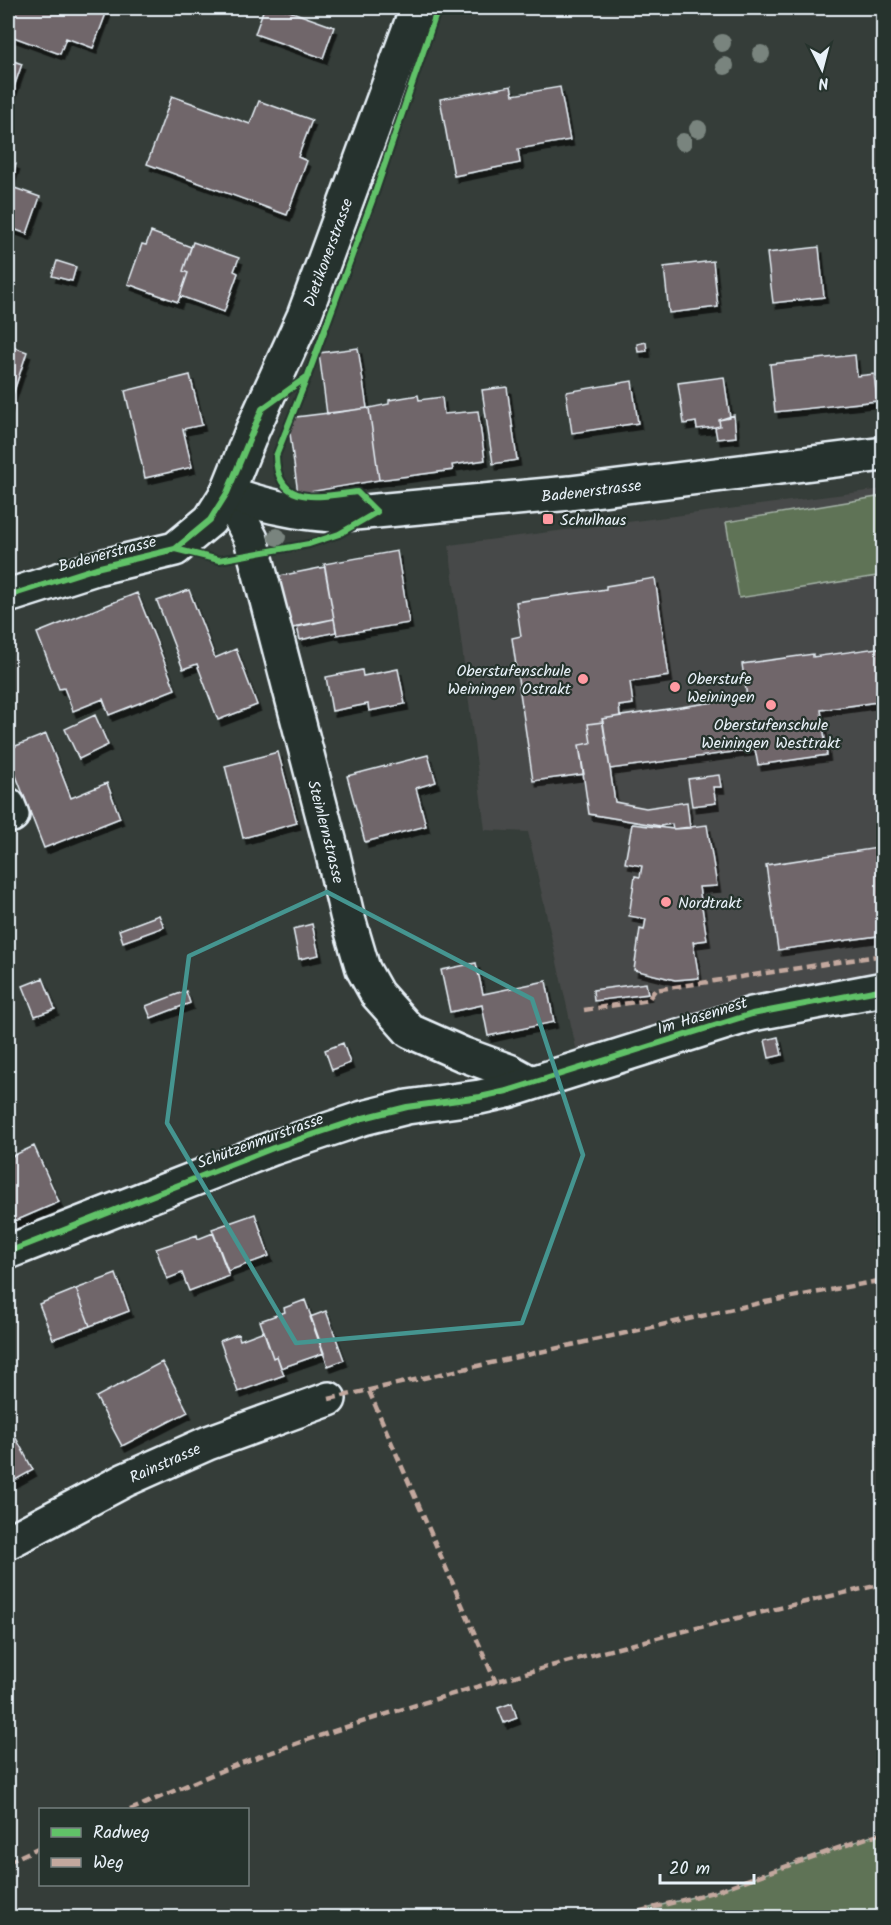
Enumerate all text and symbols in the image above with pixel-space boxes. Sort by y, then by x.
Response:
north arrow [792,39,852,99]
text: N [817,69,830,95]
street label: Dietikonerstrasse [297,195,360,310]
street label: Badenerstrasse [540,473,643,510]
place label: Schulhaus [560,508,627,533]
marker: Schulhaus [541,512,555,526]
street label: Badenerstrasse [56,529,159,580]
place label: Oberstufenschule Weiningen Ostrakt [448,659,572,702]
place label: Oberstufe Weiningen [687,667,755,710]
marker: Oberstufenschule Weiningen Ostrakt [576,672,590,686]
marker: Oberstufe Weiningen [668,680,682,694]
marker: Oberstufenschule Weiningen Westtrakt [764,698,778,712]
place label: Oberstufenschule Weiningen Westtrakt [701,713,842,756]
street label: Steinlernstrasse [300,777,350,886]
place label: Nordtrakt [678,891,743,916]
marker: Nordtrakt [659,895,673,909]
street label: Im Hasennest [654,991,752,1042]
street label: Schützenmurstrasse [194,1107,327,1176]
street label: Rainstrasse [126,1437,205,1490]
legend [39,1808,249,1886]
text: Radweg [93,1819,150,1848]
scale bar [660,1847,754,1885]
text: Weg [93,1849,124,1878]
text: 20 m [669,1855,710,1884]

